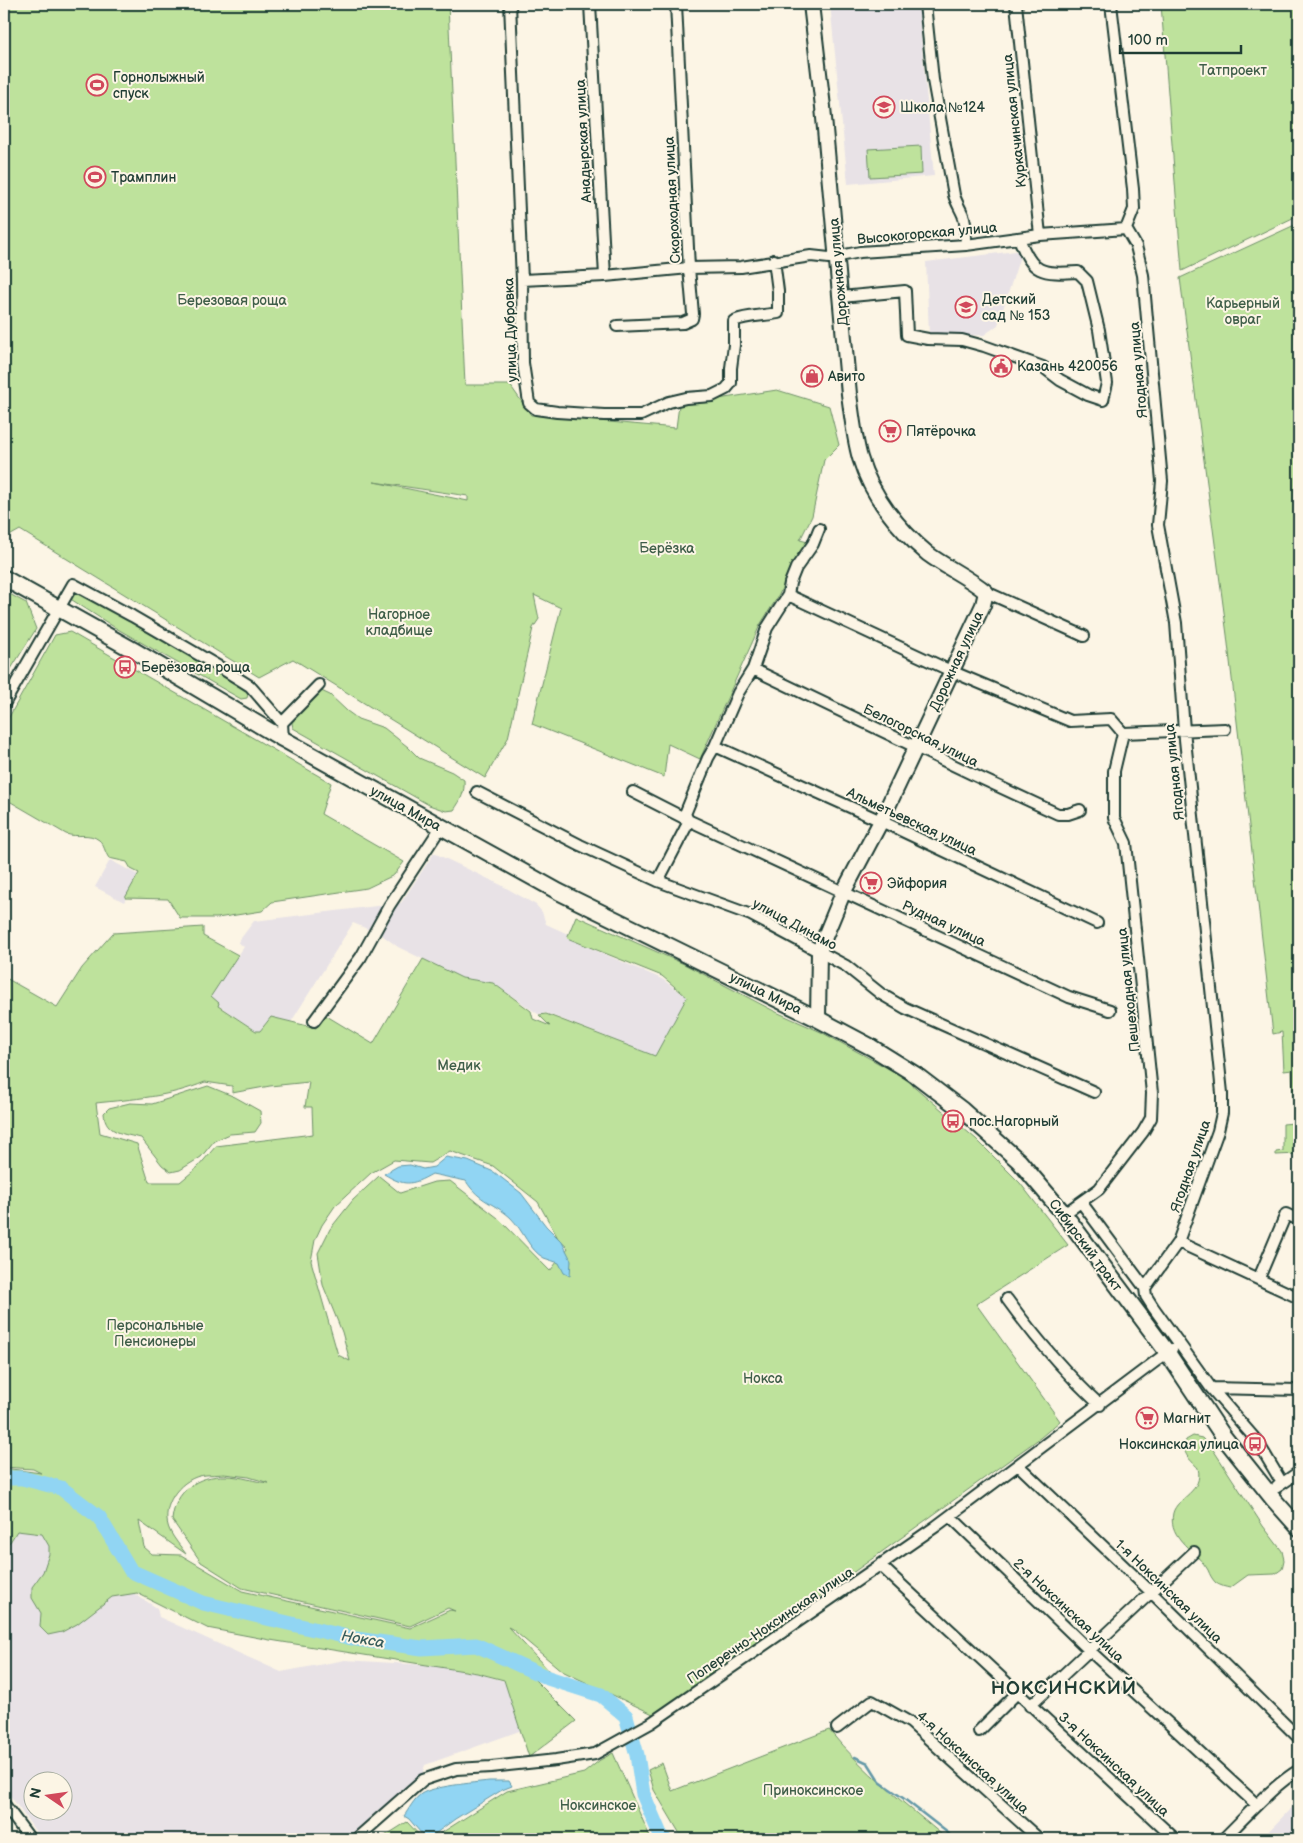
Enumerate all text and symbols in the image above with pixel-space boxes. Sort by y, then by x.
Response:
scale bar [1120,22,1242,54]
text: 100 m [1128,31,1168,50]
street label: Куркачинская улица [999,52,1030,189]
park label: Татпроект [1199,62,1267,79]
place label: Горнолыжный спуск [113,69,205,102]
sports icon: Горнолыжный спуск [85,73,109,97]
street label: Анадырская улица [572,78,595,204]
school or university icon: Школа №124 [872,95,896,119]
place label: Школа №124 [900,99,985,116]
street label: Скороходная улица [661,135,684,264]
sports icon: Трамплин [83,165,107,189]
place label: Трамплин [111,169,176,186]
street label: Дорожная улица [825,216,852,327]
street label: Высокогорская улица [856,219,999,248]
street label: улица Дубровка [500,277,521,383]
place label: Детский сад № 153 [982,291,1050,324]
park label: Березовая роща [177,292,287,309]
school or university icon: Детский сад № 153 [954,295,978,319]
park label: Карьерный овраг [1206,295,1280,328]
street label: Ягодная улица [1126,320,1151,419]
public building icon: Казань 420056 [989,354,1013,378]
place label: Казань 420056 [1017,358,1118,375]
shop icon: Авито [800,364,824,388]
place label: Авито [827,368,865,385]
supermarket icon: Пятёрочка [878,419,902,443]
place label: Пятёрочка [906,423,977,440]
park label: Берёзка [639,540,695,557]
park label: Нагорное кладбище [366,606,433,639]
street label: Дорожная улица [926,608,987,714]
bus stop icon: Берёзовая роща [113,655,137,679]
place label: Берёзовая роща [141,659,251,676]
street label: Белогорская улица [861,700,982,771]
street label: Ягодная улица [1161,722,1188,821]
street label: улица Мира [367,782,445,835]
street label: Альметьевская улица [843,783,980,859]
supermarket icon: Эйфория [859,871,883,895]
place label: Эйфория [887,875,947,892]
street label: улица Динамо [750,895,840,954]
street label: Рудная улица [899,897,989,951]
street label: Пешеходная улица [1113,926,1143,1053]
street label: улица Мира [727,969,805,1019]
park label: Медик [437,1057,481,1074]
bus stop icon: пос.Нагорный [941,1109,965,1133]
place label: пос.Нагорный [969,1113,1059,1130]
street label: Ягодная улица [1167,1117,1215,1215]
street label: Сибирский тракт [1045,1196,1126,1295]
park label: Персональные Пенсионеры [106,1317,204,1350]
park label: Нокса [743,1370,784,1387]
supermarket icon: Магнит [1135,1406,1159,1430]
place label: Магнит [1163,1410,1211,1427]
bus stop icon: Ноксинская улица [1243,1432,1267,1456]
place label: Ноксинская улица [1119,1436,1240,1453]
street label: 1-я Ноксинская улица [1112,1536,1226,1647]
street label: 2-я Ноксинская улица [1010,1555,1128,1667]
street label: Поперечно-Ноксинская улица [684,1563,857,1688]
water label: Нокса [340,1626,386,1653]
district label: НОКСИНСКИЙ [991,1676,1137,1700]
street label: 4-я Ноксинская улица [913,1707,1033,1818]
street label: 3-я Ноксинская улица [1055,1709,1173,1821]
north arrow [22,1770,72,1820]
park label: Приноксинское [763,1782,863,1799]
text: N [26,1786,45,1800]
park label: Ноксинское [560,1797,637,1814]

